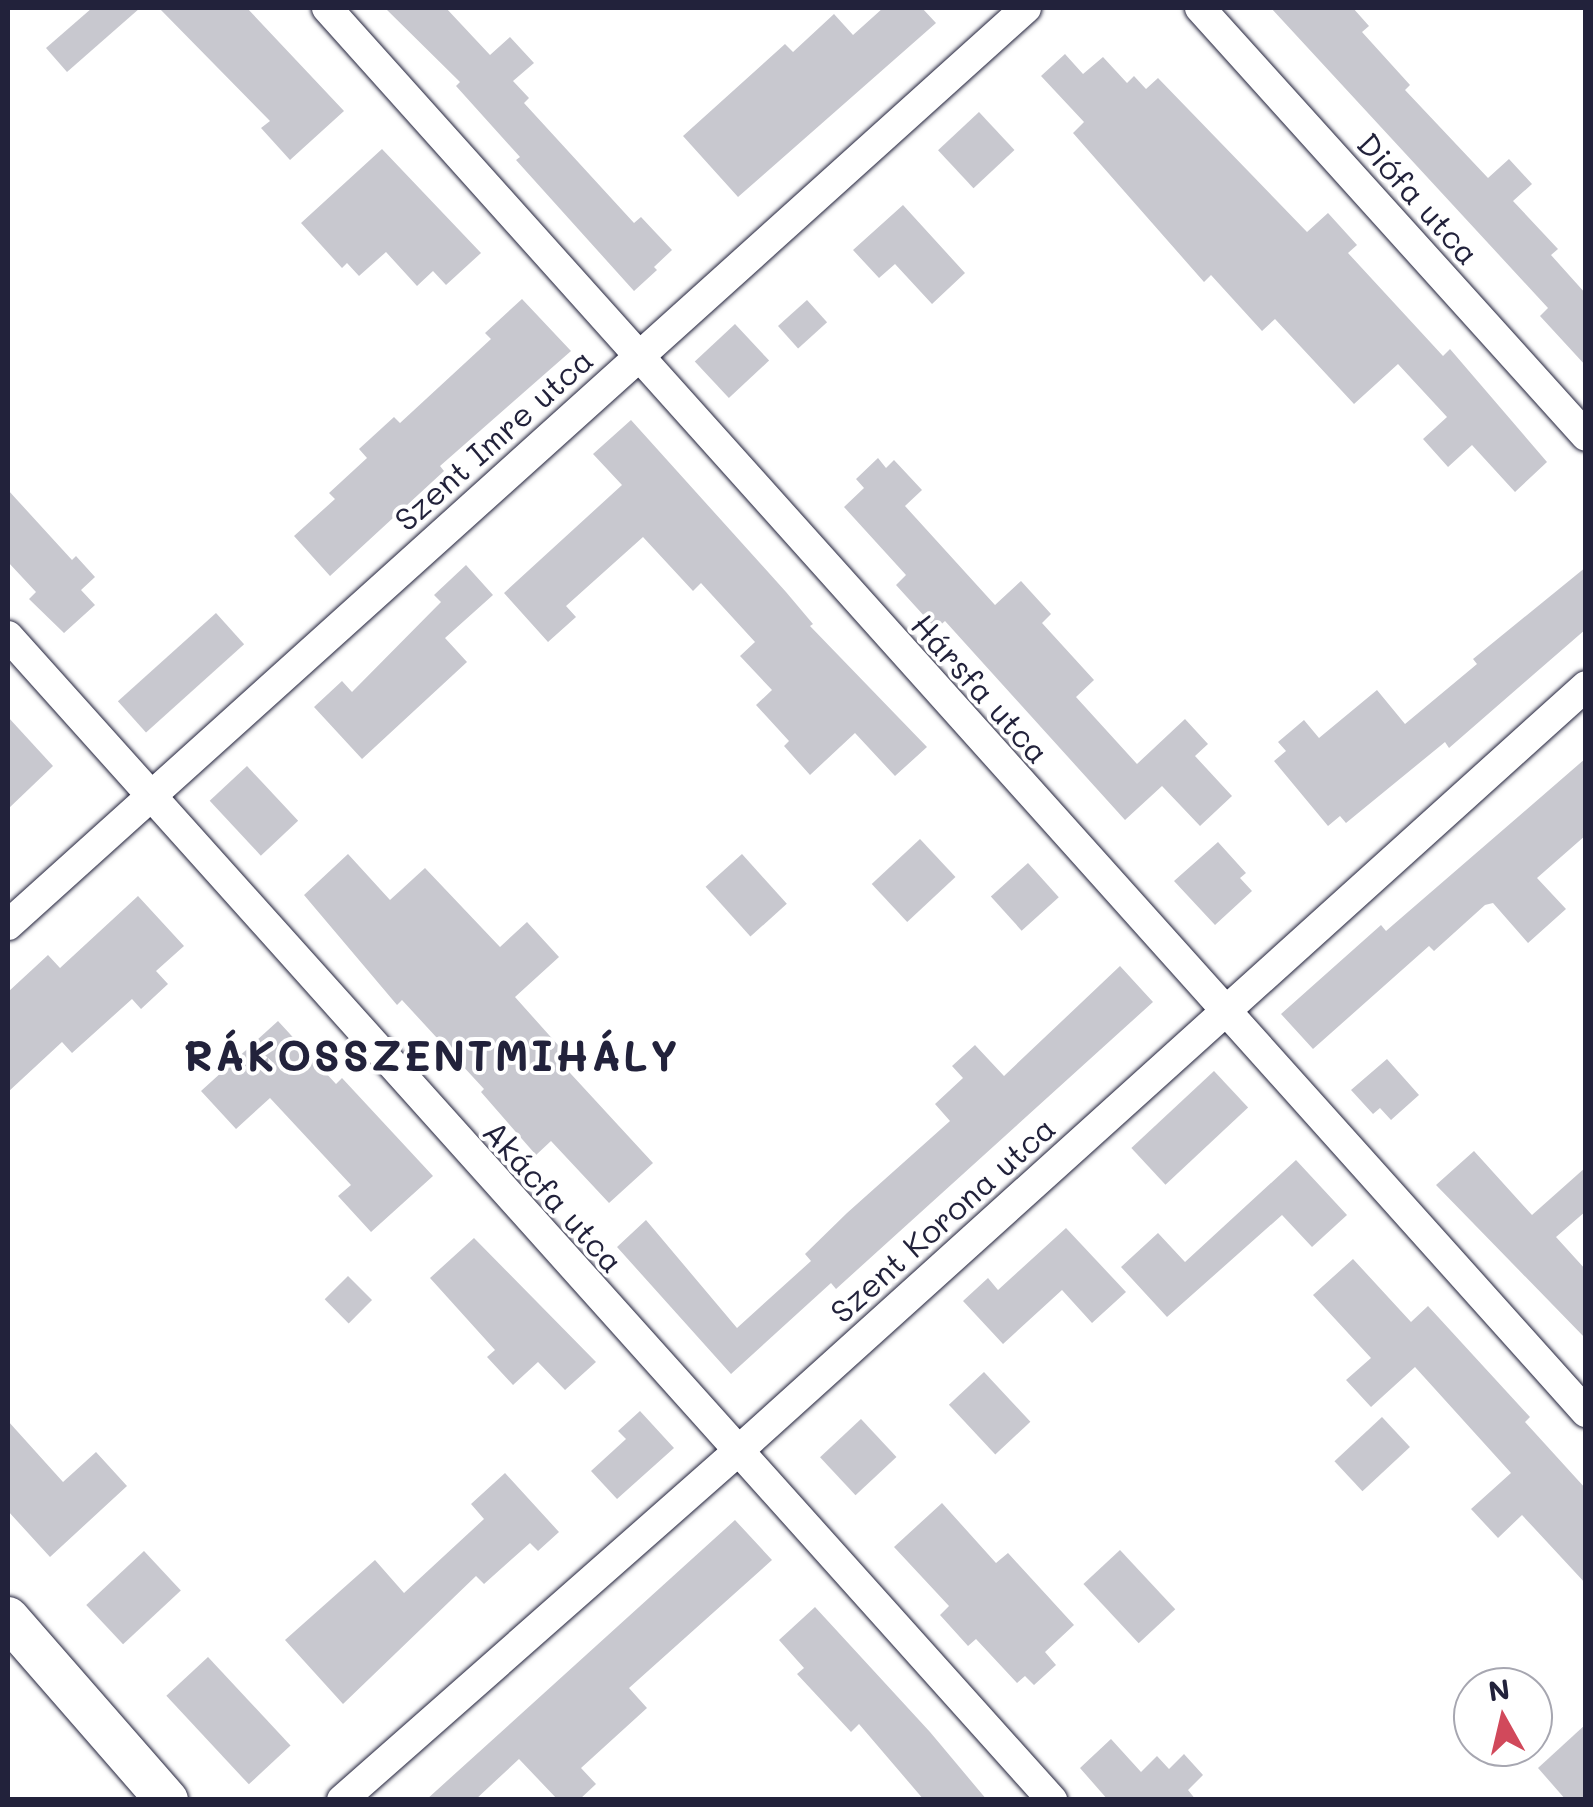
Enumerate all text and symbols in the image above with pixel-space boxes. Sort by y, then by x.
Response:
street label: Diófa utca [1350,124,1488,272]
street label: Szent Imre utca [386,340,600,538]
street label: Hársfa utca [904,606,1058,770]
district label: RÁKOSSZENTMIHÁLY [184,1030,680,1080]
street label: Szent Korona utca [822,1108,1062,1330]
street label: Akácfa utca [476,1112,632,1280]
north arrow [1453,1667,1553,1767]
text: N [1486,1670,1512,1709]

